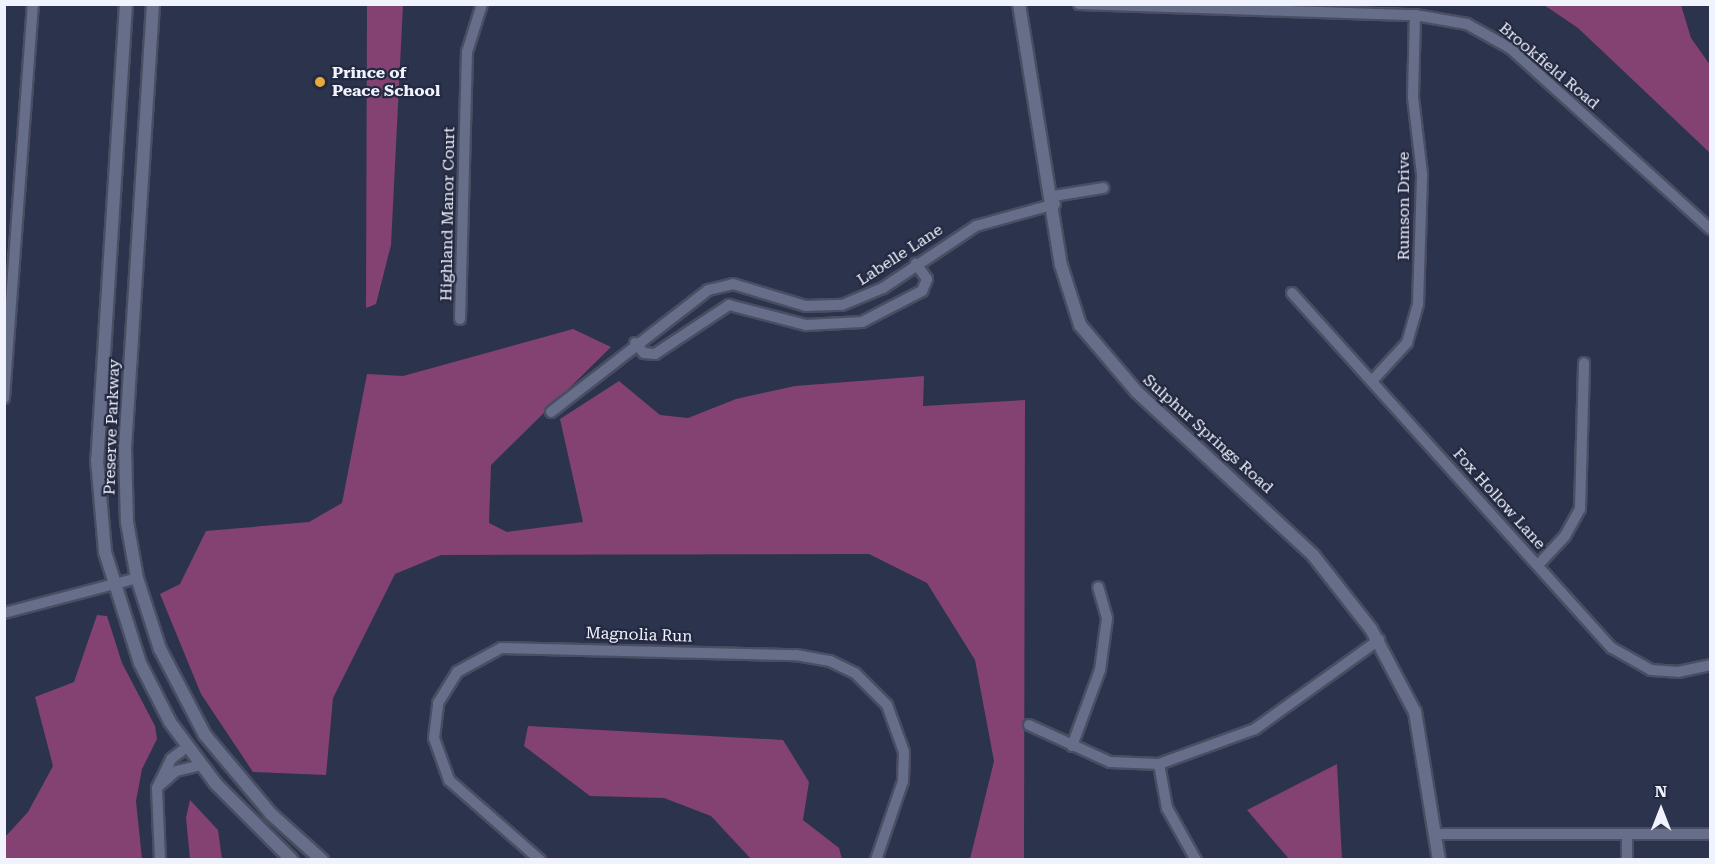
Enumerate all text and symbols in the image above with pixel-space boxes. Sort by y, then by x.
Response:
street label: Brookfield Road [1495,19,1603,113]
place label: Prince of Peace School [332,63,440,101]
marker: Prince of Peace School [313,75,327,89]
street label: Highland Manor Court [437,127,459,301]
street label: Rumson Drive [1394,152,1414,260]
street label: Labelle Lane [854,220,946,290]
street label: Preserve Parkway [100,359,124,495]
street label: Sulphur Springs Road [1139,370,1277,498]
street label: Fox Hollow Lane [1449,445,1549,553]
street label: Magnolia Run [585,624,693,646]
north arrow [1631,780,1691,840]
text: N [1655,782,1667,801]

